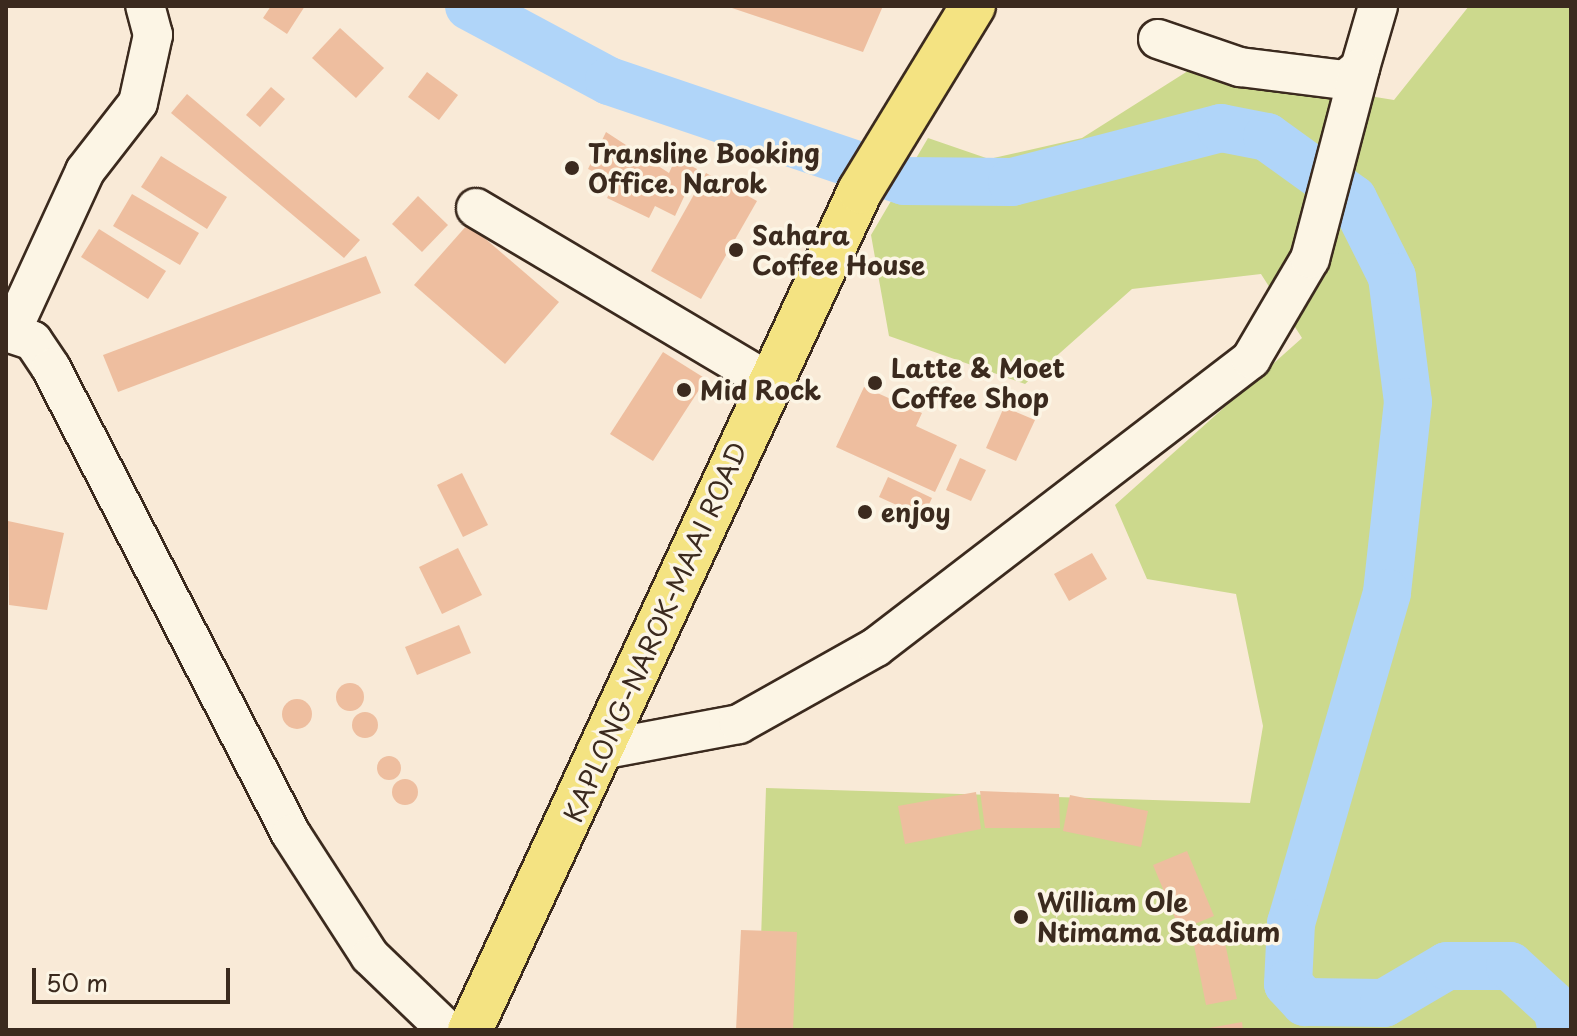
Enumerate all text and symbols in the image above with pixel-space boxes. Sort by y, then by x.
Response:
place label: Transline Booking Office. Narok [588,137,821,198]
marker: Transline Booking Office. Narok [563,159,581,177]
place label: Sahara Coffee House [752,219,927,280]
marker: Sahara Coffee House [727,241,745,259]
place label: Latte & Moet Coffee Shop [891,352,1065,414]
place label: Mid Rock [700,374,821,406]
marker: Latte & Moet Coffee Shop [866,374,884,392]
marker: Mid Rock [675,381,693,399]
street label: KAPLONG-NAROK-MAAI ROAD [557,438,753,826]
place label: enjoy [881,496,951,528]
marker: enjoy [856,503,874,521]
place label: William Ole Ntimama Stadium [1037,886,1281,948]
marker: William Ole Ntimama Stadium [1012,908,1030,926]
scale bar [36,952,234,1002]
text: 50 m [46,964,108,1000]

